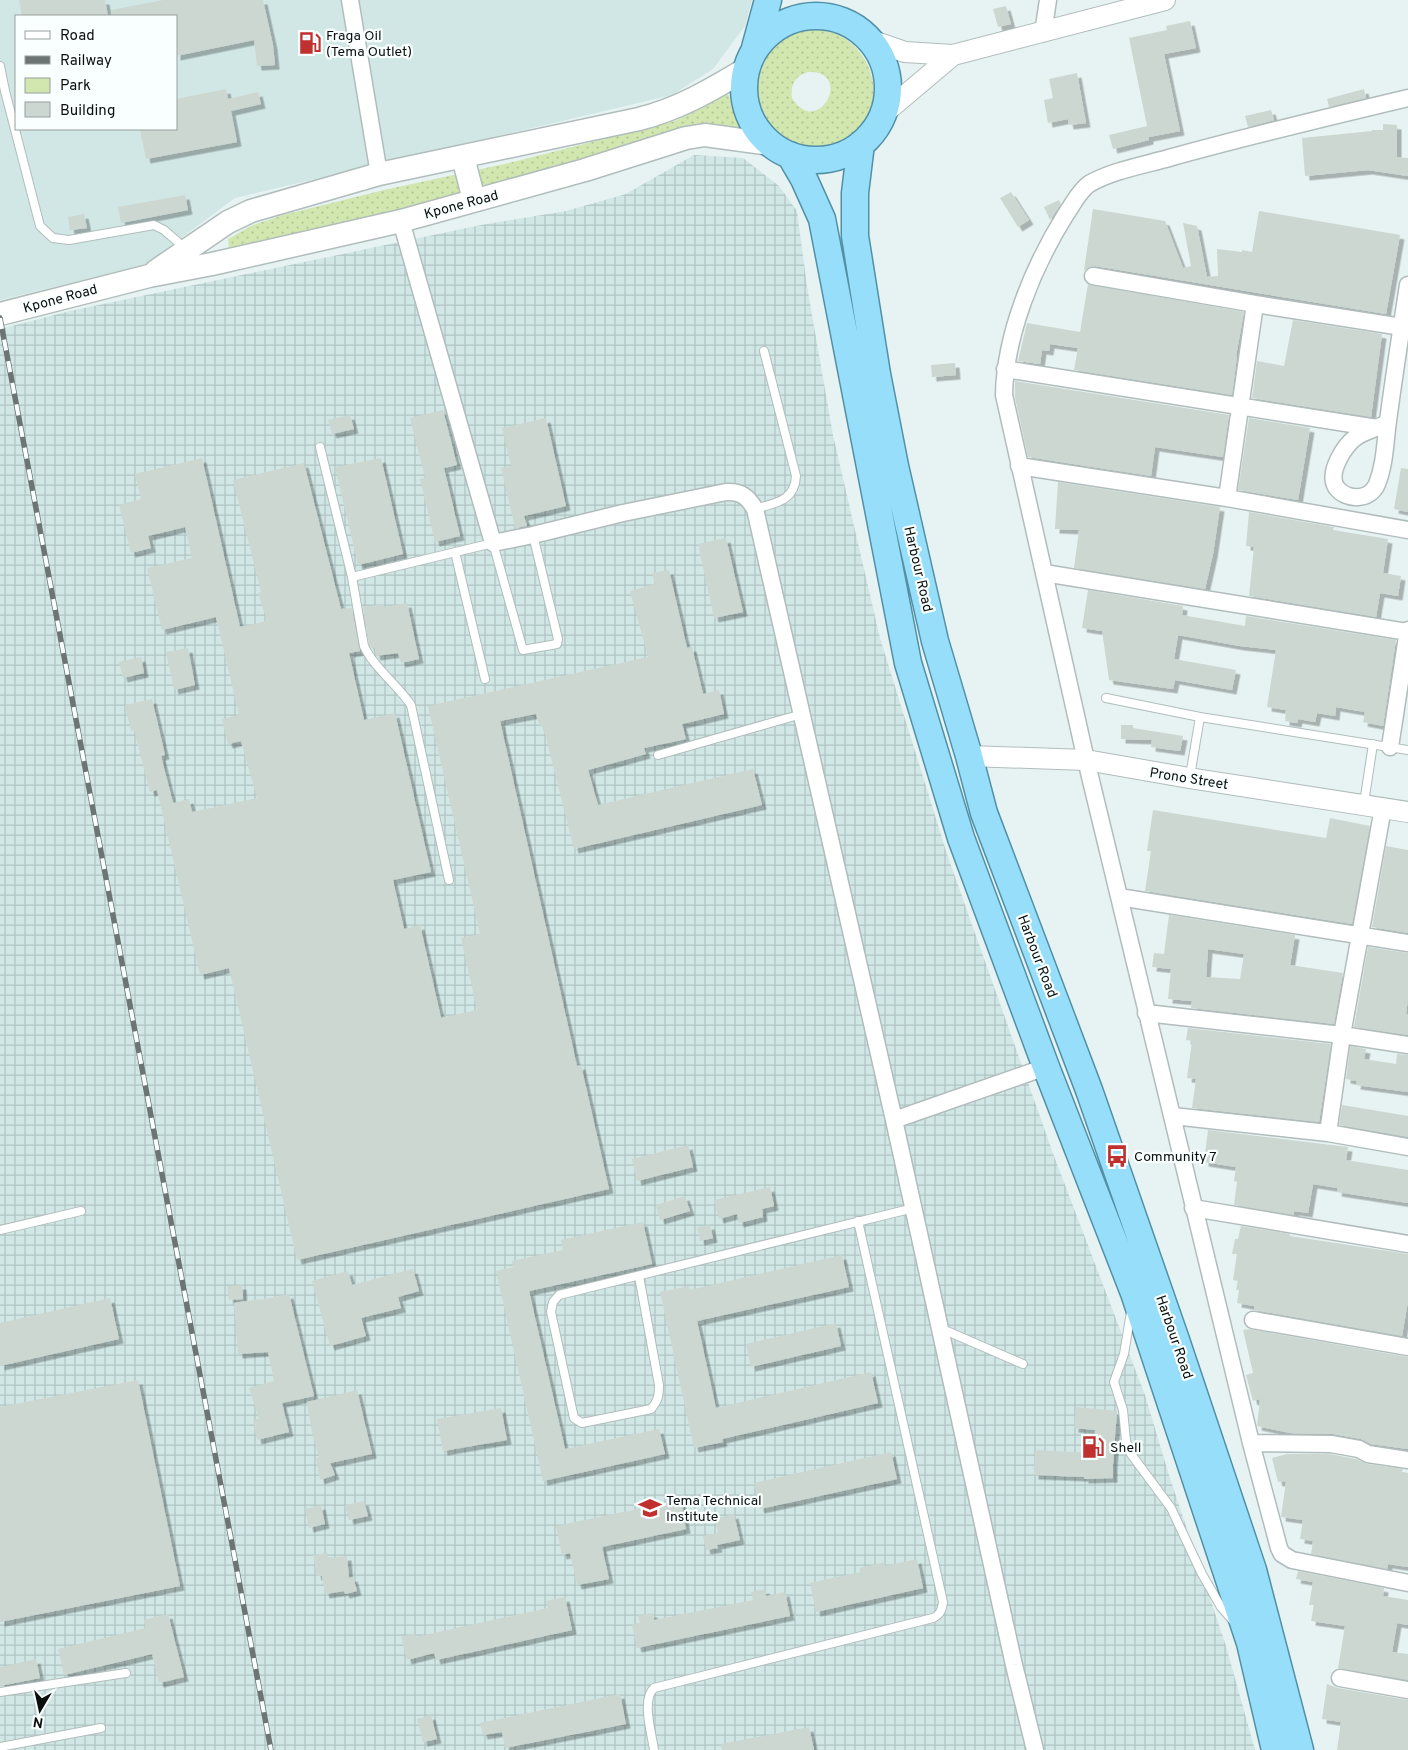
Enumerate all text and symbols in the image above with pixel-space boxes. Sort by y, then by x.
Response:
legend [15,15,178,130]
text: Road [60,27,95,46]
place label: Fraga Oil (Tema Outlet) [326,28,412,61]
fuel station icon: Fraga Oil (Tema Outlet) [297,30,323,56]
text: Railway [60,52,112,71]
text: Park [60,77,91,96]
text: Building [60,102,115,121]
street label: Kpone Road [422,187,501,224]
street label: Kpone Road [21,281,100,318]
street label: Harbour Road [899,525,936,614]
street label: Prono Street [1148,765,1229,794]
street label: Harbour Road [1013,913,1060,1000]
bus stop icon: Community 7 [1104,1143,1130,1169]
place label: Community 7 [1134,1149,1217,1166]
street label: Harbour Road [1151,1293,1196,1382]
fuel station icon: Shell [1080,1434,1106,1460]
place label: Shell [1110,1440,1141,1457]
place label: Tema Technical Institute [666,1493,762,1526]
school or university icon: Tema Technical Institute [637,1495,663,1521]
north arrow [15,1685,65,1735]
text: N [32,1712,45,1731]

